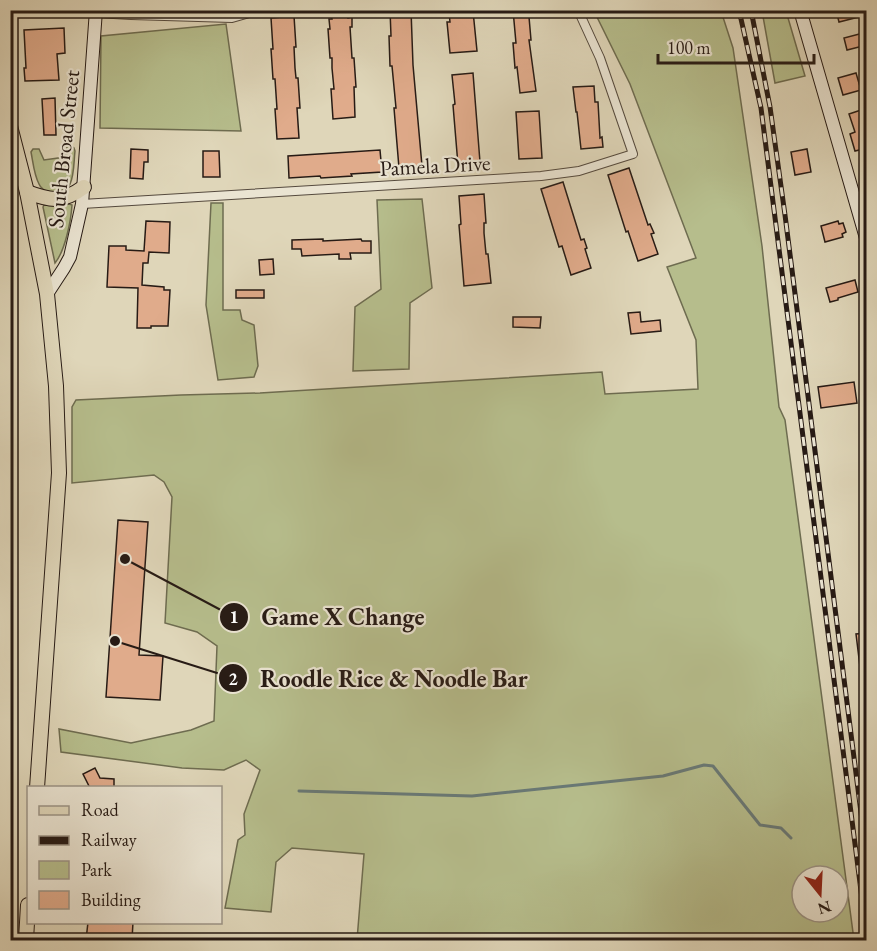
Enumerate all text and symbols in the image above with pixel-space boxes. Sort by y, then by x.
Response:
scale bar [658,27,814,65]
text: 100 m [667,36,711,59]
street label: South Broad Street [41,69,86,229]
street label: Pamela Drive [379,148,492,183]
callout: Game X Change [219,596,436,638]
text: Game X Change [262,601,424,633]
text: 1 [229,605,239,628]
callout: Roodle Rice & Noodle Bar [218,657,539,699]
text: Roodle Rice & Noodle Bar [260,663,528,694]
text: 2 [228,667,238,690]
legend [27,786,222,924]
text: Road [81,798,120,821]
text: Railway [81,828,137,851]
text: Park [81,858,112,881]
north arrow [790,864,850,924]
text: Building [81,888,141,911]
text: N [815,896,834,920]

